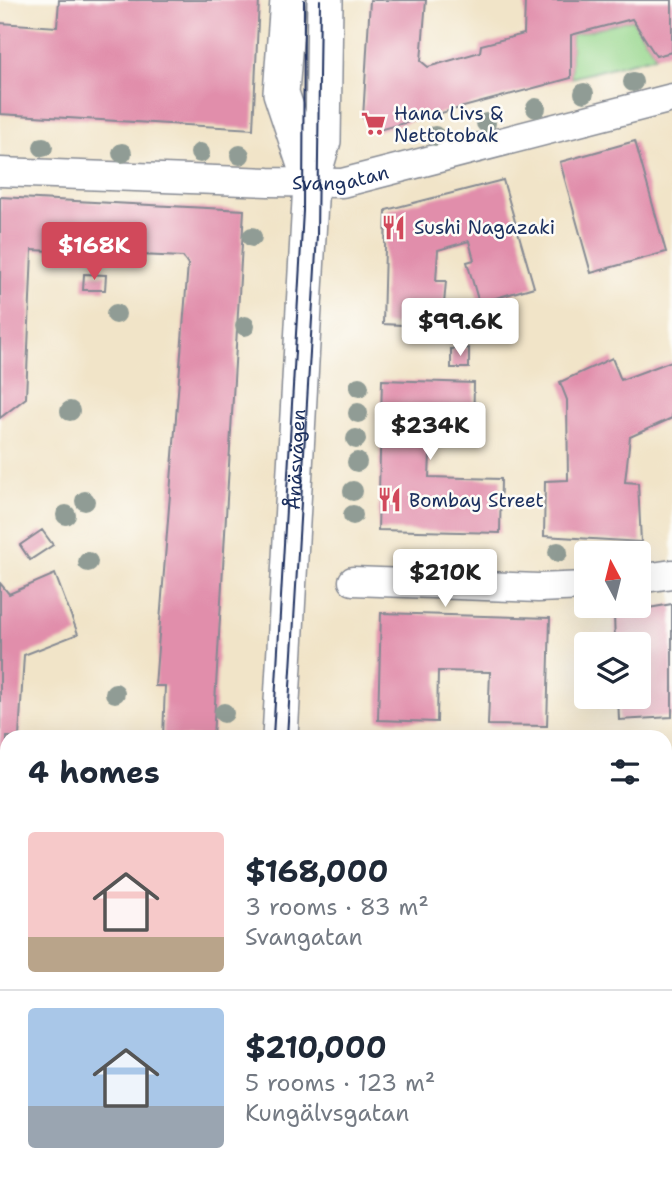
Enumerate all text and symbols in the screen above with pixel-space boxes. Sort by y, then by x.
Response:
place label: Hana Livs & Nettotobak [394,101,503,148]
supermarket icon: Hana Livs & Nettotobak [360,110,388,138]
street label: Svangatan [292,159,391,196]
restaurant icon: Sushi Nagazaki [380,213,408,241]
place label: Sushi Nagazaki [414,215,555,240]
pin: $168K [45,222,143,282]
text: $168K [58,230,130,260]
pin: $99.6K [403,298,517,358]
text: $99.6K [418,306,502,336]
pin: $234K [381,402,479,462]
street label: Ånäsvägen [279,408,311,511]
text: $234K [391,410,469,440]
restaurant icon: Bombay Street [375,486,403,514]
place label: Bombay Street [409,488,544,513]
north arrow [574,541,651,618]
map controls [574,541,651,709]
pin: $210K [396,550,494,609]
text: $210K [409,557,481,587]
button: layers [574,632,651,709]
text: 4 homes [28,752,160,793]
icon: filters [606,753,644,791]
text: $168,000 [245,851,389,892]
icon: home [84,860,168,944]
text: 3 rooms · 83 m² [245,892,429,922]
text: Svangatan [245,922,363,952]
text: $210,000 [245,1027,387,1068]
icon: home [84,1036,168,1120]
text: 5 rooms · 123 m² [245,1068,435,1098]
text: Kungälvsgatan [245,1098,409,1128]

